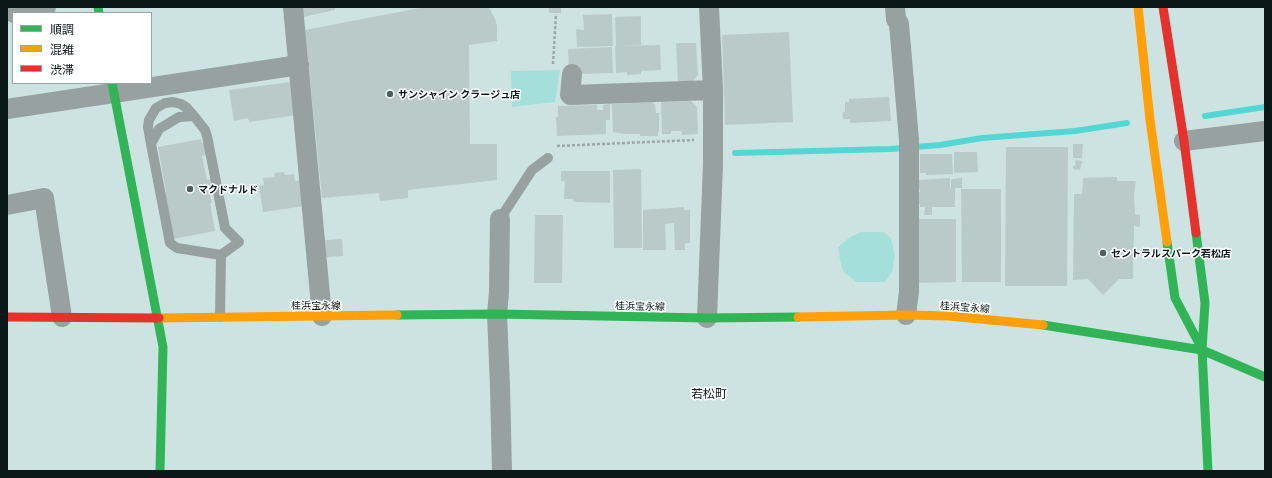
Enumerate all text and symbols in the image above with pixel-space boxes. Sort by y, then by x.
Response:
legend [12,12,152,84]
text: 順調 [50,20,74,37]
text: 混雑 [50,40,74,57]
text: 渋滞 [50,60,74,77]
place label: サンシャイン クラージュ店 [398,88,520,100]
marker: サンシャイン クラージュ店 [385,89,395,99]
place label: マクドナルド [198,183,258,195]
marker: マクドナルド [185,184,195,194]
place label: セントラルスパーク若松店 [1111,247,1231,259]
marker: セントラルスパーク若松店 [1098,248,1108,258]
street label: 桂浜宝永線 [291,299,341,311]
street label: 桂浜宝永線 [940,299,990,315]
street label: 桂浜宝永線 [615,300,665,312]
district label: 若松町 [691,386,727,400]

